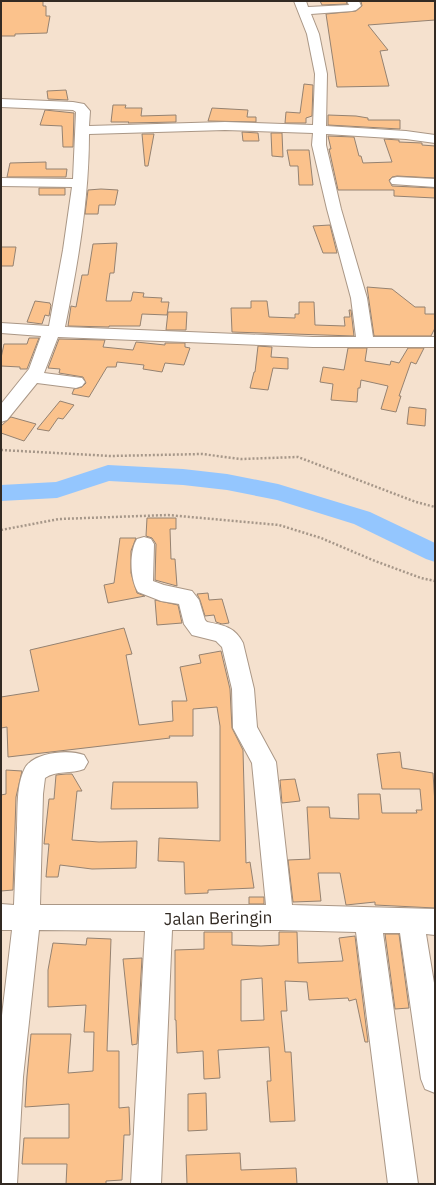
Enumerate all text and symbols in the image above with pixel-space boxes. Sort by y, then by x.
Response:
street label: Jalan Beringin [164,906,272,930]

